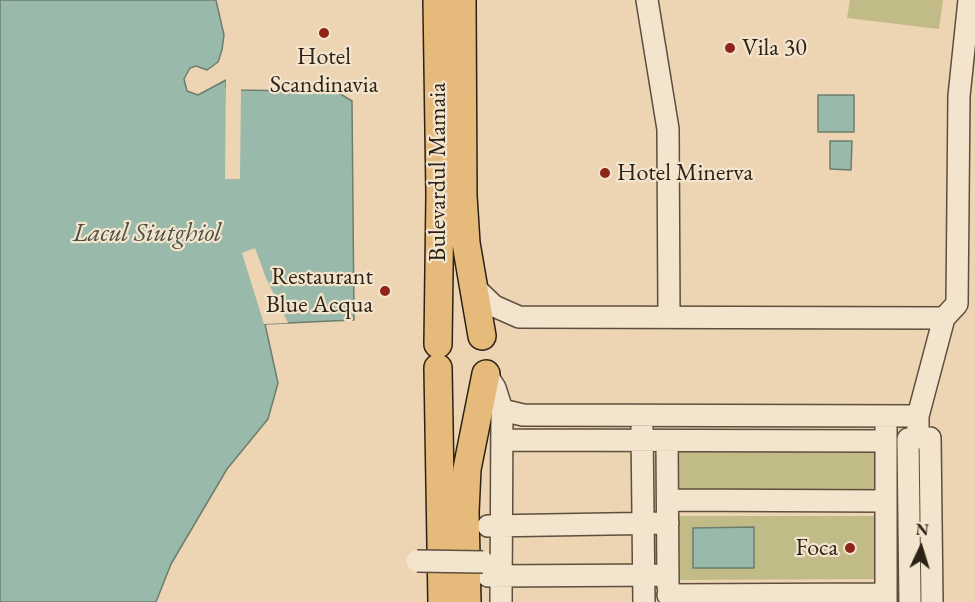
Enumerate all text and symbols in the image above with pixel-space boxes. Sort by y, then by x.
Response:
marker: Hotel Scandinavia [317,26,331,40]
place label: Vila 30 [742,34,807,62]
marker: Vila 30 [723,41,737,55]
place label: Hotel Scandinavia [270,43,378,99]
street label: Bulevardul Mamaia [424,82,452,262]
place label: Hotel Minerva [617,159,753,187]
marker: Hotel Minerva [598,166,612,180]
water label: Lacul Siutghiol [73,218,221,250]
place label: Restaurant Blue Acqua [266,263,373,319]
marker: Restaurant Blue Acqua [378,284,392,298]
north arrow [891,518,951,578]
text: N [915,519,929,540]
place label: Foca [796,534,838,562]
marker: Foca [843,541,857,555]

